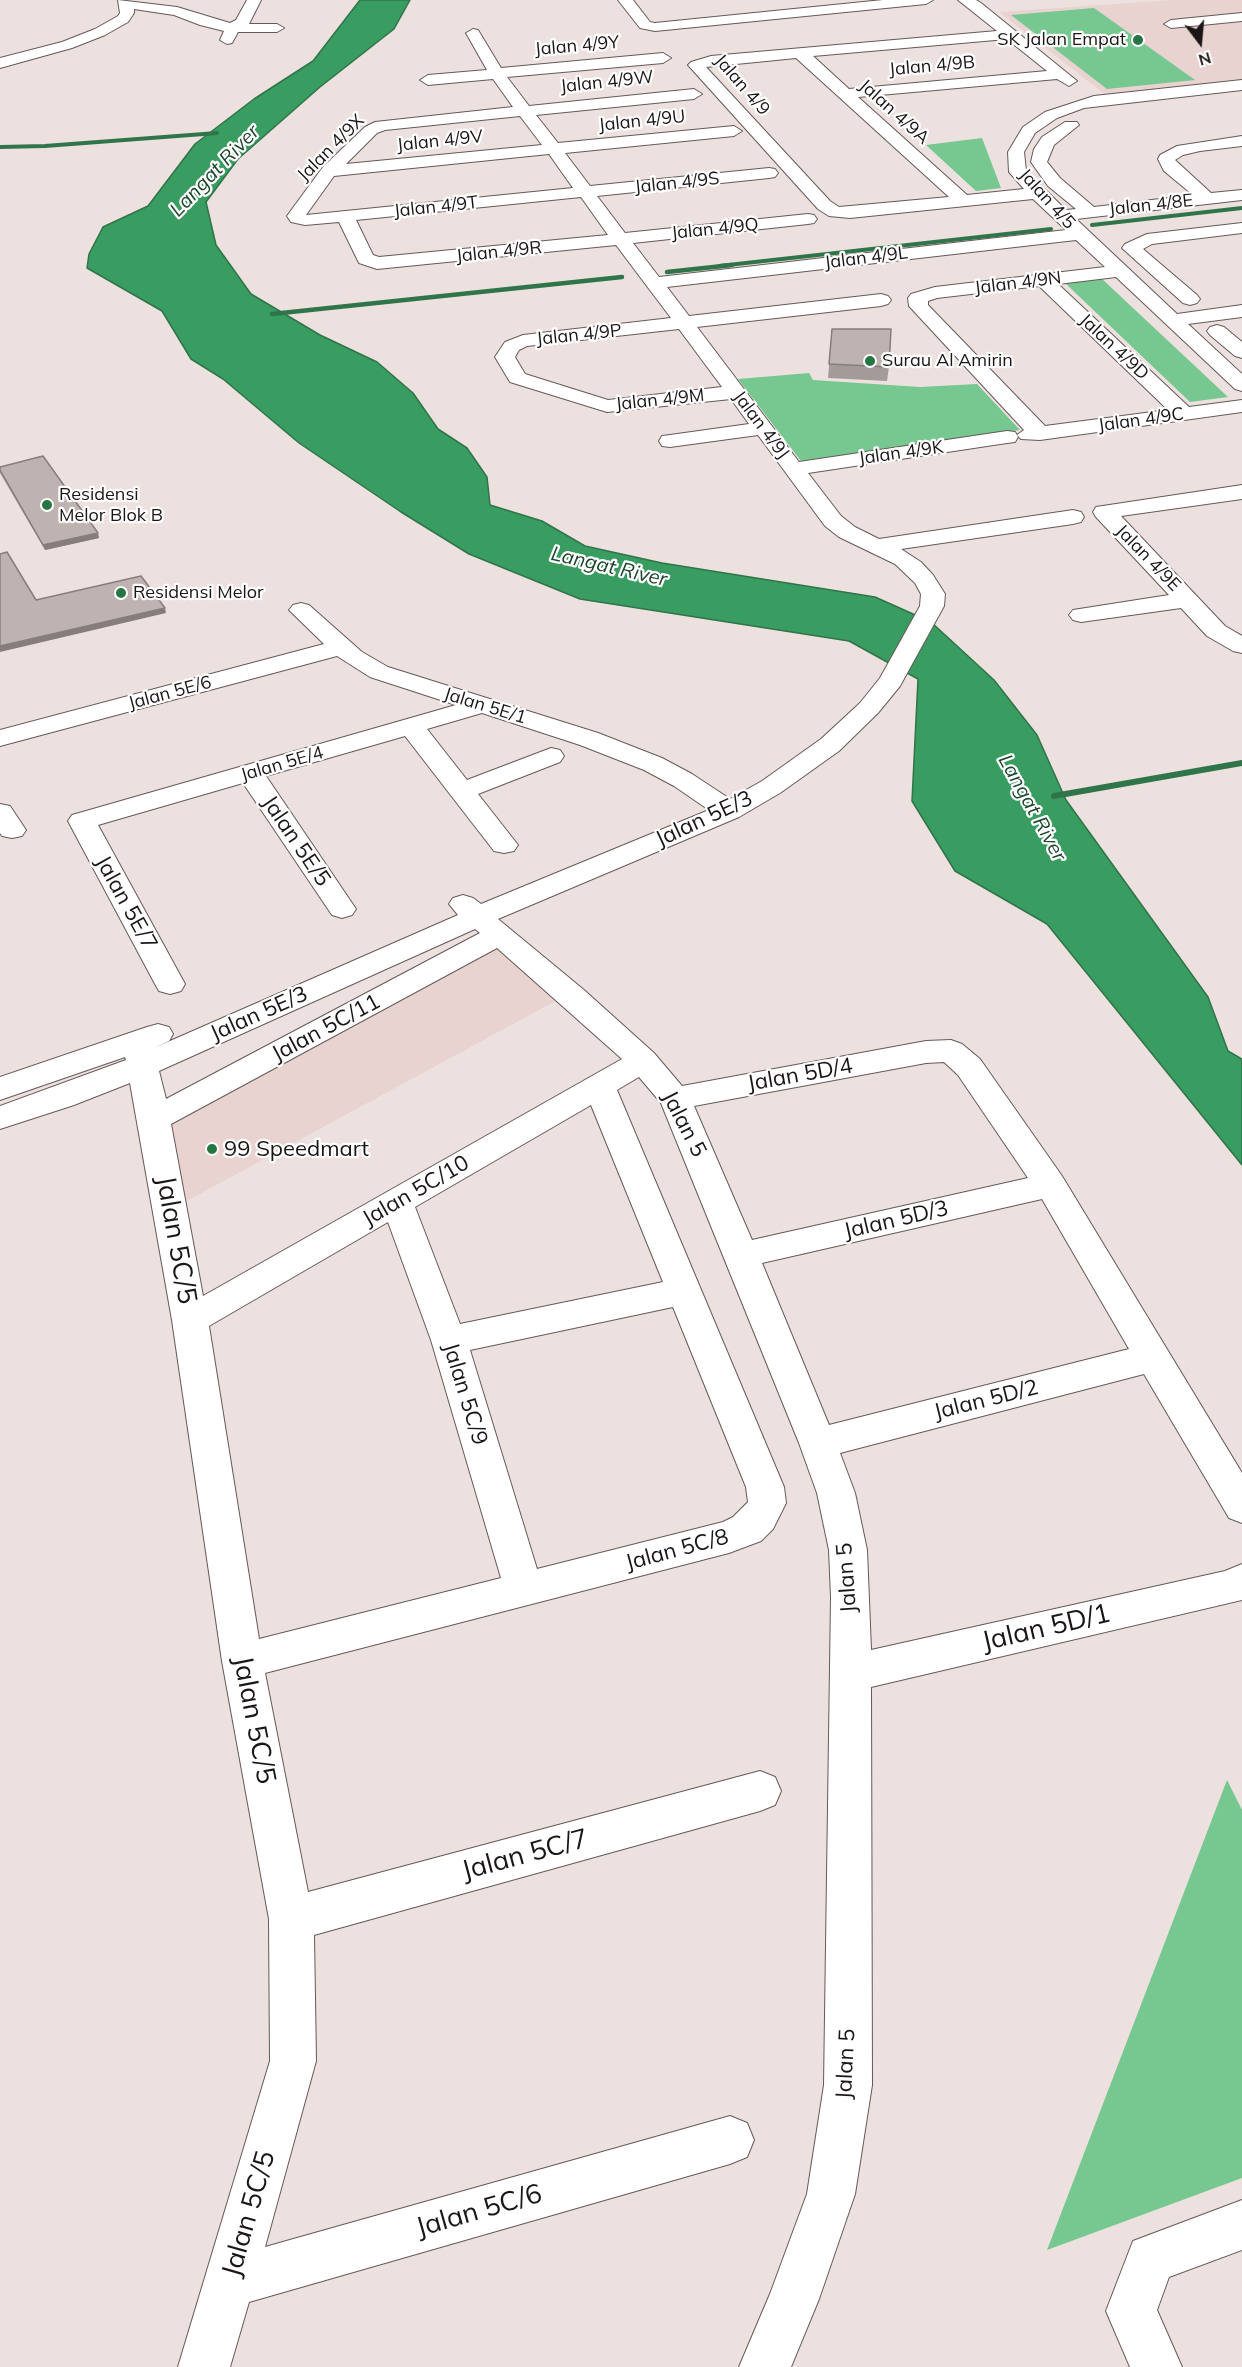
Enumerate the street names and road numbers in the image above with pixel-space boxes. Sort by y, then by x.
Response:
street label: Jalan 4/9Y [534,32,620,60]
street label: Jalan 4/9 [710,50,774,120]
street label: Jalan 4/9B [888,51,976,81]
street label: Jalan 4/9W [559,66,655,98]
street label: Jalan 4/9A [854,75,934,149]
street label: Jalan 4/9U [598,106,686,136]
street label: Jalan 4/9X [293,110,369,186]
street label: Jalan 4/9V [396,126,484,156]
street label: Jalan 4/5 [1014,164,1080,234]
street label: Jalan 4/9S [634,168,720,198]
street label: Jalan 4/8E [1108,190,1194,220]
street label: Jalan 4/9T [393,192,479,222]
street label: Jalan 4/9Q [670,214,760,244]
street label: Jalan 4/9R [455,237,543,267]
street label: Jalan 4/9L [823,242,909,274]
street label: Jalan 4/9N [973,267,1063,299]
street label: Jalan 4/9D [1075,309,1153,385]
street label: Jalan 4/9P [535,320,623,350]
street label: Jalan 4/9M [614,385,706,415]
street label: Jalan 4/9J [728,387,794,463]
street label: Jalan 4/9C [1097,403,1185,437]
street label: Jalan 4/9K [857,436,945,470]
street label: Jalan 4/9E [1111,520,1185,596]
street label: Jalan 5E/6 [126,672,214,714]
street label: Jalan 5E/1 [441,683,529,729]
street label: Jalan 5E/4 [238,742,326,786]
street label: Jalan 5E/3 [651,785,757,853]
street label: Jalan 5E/5 [256,791,336,891]
street label: Jalan 5E/7 [89,851,163,955]
street label: Jalan 5E/3 [206,981,312,1047]
street label: Jalan 5C/11 [267,988,385,1068]
street label: Jalan 5D/4 [745,1053,855,1097]
street label: Jalan 5 [656,1087,712,1161]
street label: Jalan 5C/10 [358,1150,474,1232]
street label: Jalan 5C/5 [149,1173,203,1307]
street label: Jalan 5D/3 [841,1195,951,1245]
street label: Jalan 5C/9 [437,1340,493,1448]
street label: Jalan 5D/2 [931,1374,1041,1426]
street label: Jalan 5C/8 [623,1524,731,1576]
street label: Jalan 5 [831,1542,863,1614]
street label: Jalan 5D/1 [979,1598,1113,1658]
street label: Jalan 5C/5 [226,1653,282,1787]
street label: Jalan 5C/7 [458,1823,592,1887]
street label: Jalan 5 [831,2028,861,2100]
street label: Jalan 5C/5 [216,2147,282,2281]
street label: Jalan 5C/6 [412,2178,546,2244]

